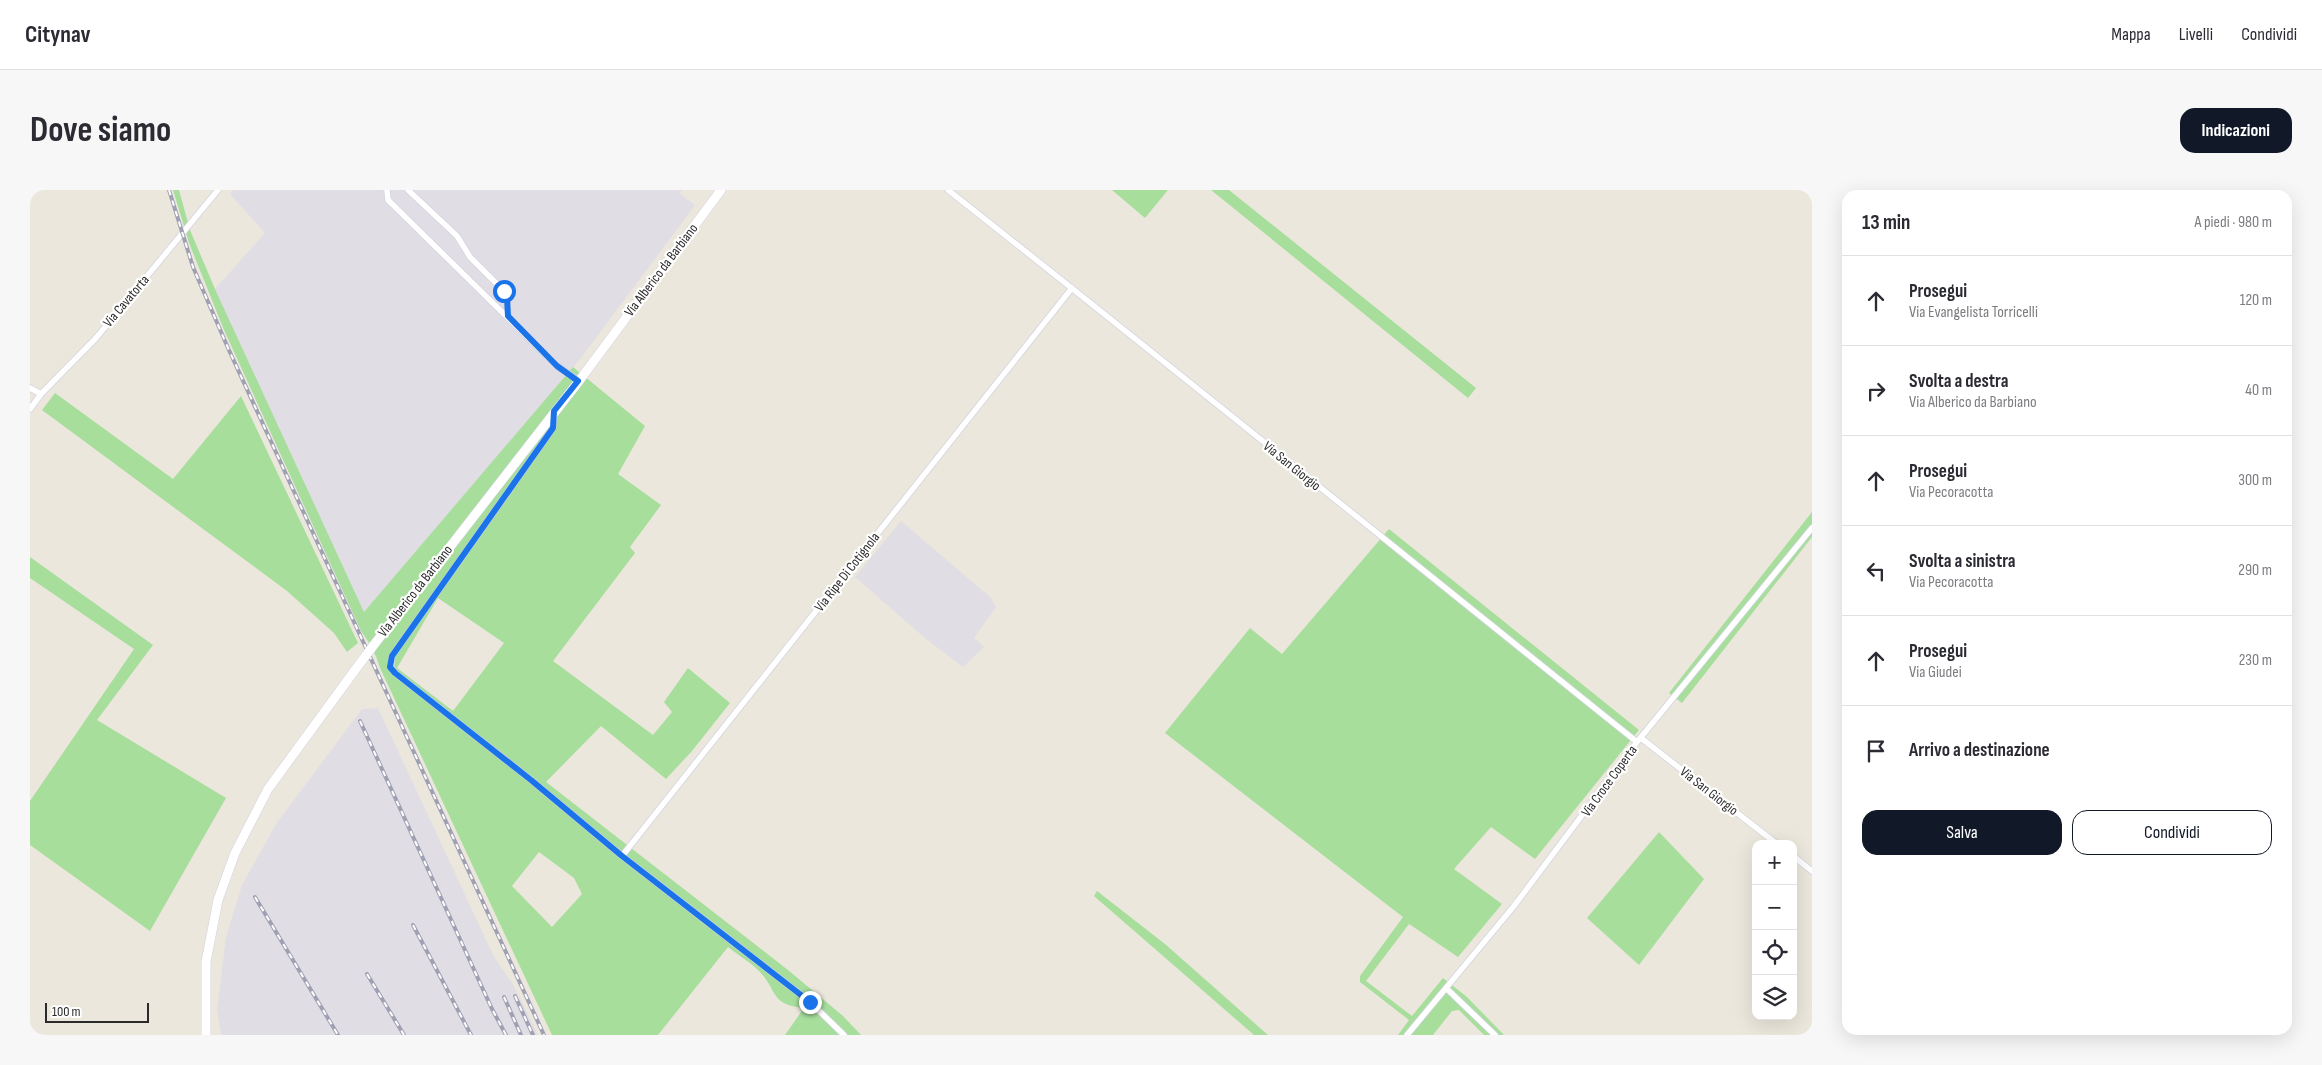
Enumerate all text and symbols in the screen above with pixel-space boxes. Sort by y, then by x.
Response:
text: Citynav [25,20,91,49]
text: Mappa [2111,24,2151,45]
text: Livelli [2179,24,2213,45]
text: Condividi [2241,24,2297,45]
button: Indicazioni [2180,108,2292,153]
text: Dove siamo [30,109,171,152]
text: 13 min [1862,210,1910,235]
text: A piedi · 980 m [2195,213,2272,232]
street label: Via Alberico da Barbiano [621,220,702,320]
street label: Via Cavatorta [99,272,153,330]
route start [493,280,516,303]
text: Prosegui [1909,280,1967,303]
icon: ahead [1862,287,1890,315]
text: 120 m [2240,291,2272,310]
text: Via Evangelista Torricelli [1909,303,2038,322]
text: Svolta a destra [1909,370,2009,393]
icon: right [1862,377,1890,405]
text: 40 m [2245,381,2272,400]
text: Via Alberico da Barbiano [1909,393,2037,412]
street label: Via San Giorgio [1260,438,1324,494]
text: Prosegui [1909,460,1967,483]
icon: ahead [1862,467,1890,495]
text: 300 m [2238,471,2272,490]
text: Via Pecoracotta [1909,483,1993,502]
street label: Via Ripe Di Cotignola [811,529,883,615]
street label: Via Alberico da Barbiano [374,542,456,640]
text: Svolta a sinistra [1909,550,2016,573]
icon: left [1862,557,1890,585]
text: 290 m [2238,561,2272,580]
text: Via Pecoracotta [1909,573,1993,592]
text: Prosegui [1909,640,1967,663]
icon: ahead [1862,647,1890,675]
text: 230 m [2239,651,2272,670]
text: Via Giudei [1909,663,1962,682]
icon: arrive [1862,737,1890,765]
text: Arrivo a destinazione [1909,739,2050,762]
street label: Via Croce Coperta [1577,742,1641,820]
street label: Via San Giorgio [1677,763,1742,819]
button: Salva [1862,810,2062,855]
button: Condividi [2072,810,2272,855]
map controls [1752,840,1797,1020]
button: + [1752,840,1797,885]
button: − [1752,885,1797,930]
button: locate [1752,930,1797,975]
button: layers [1752,975,1797,1020]
route end [799,991,822,1014]
scale bar [45,1000,149,1023]
text: 100 m [52,1003,81,1020]

